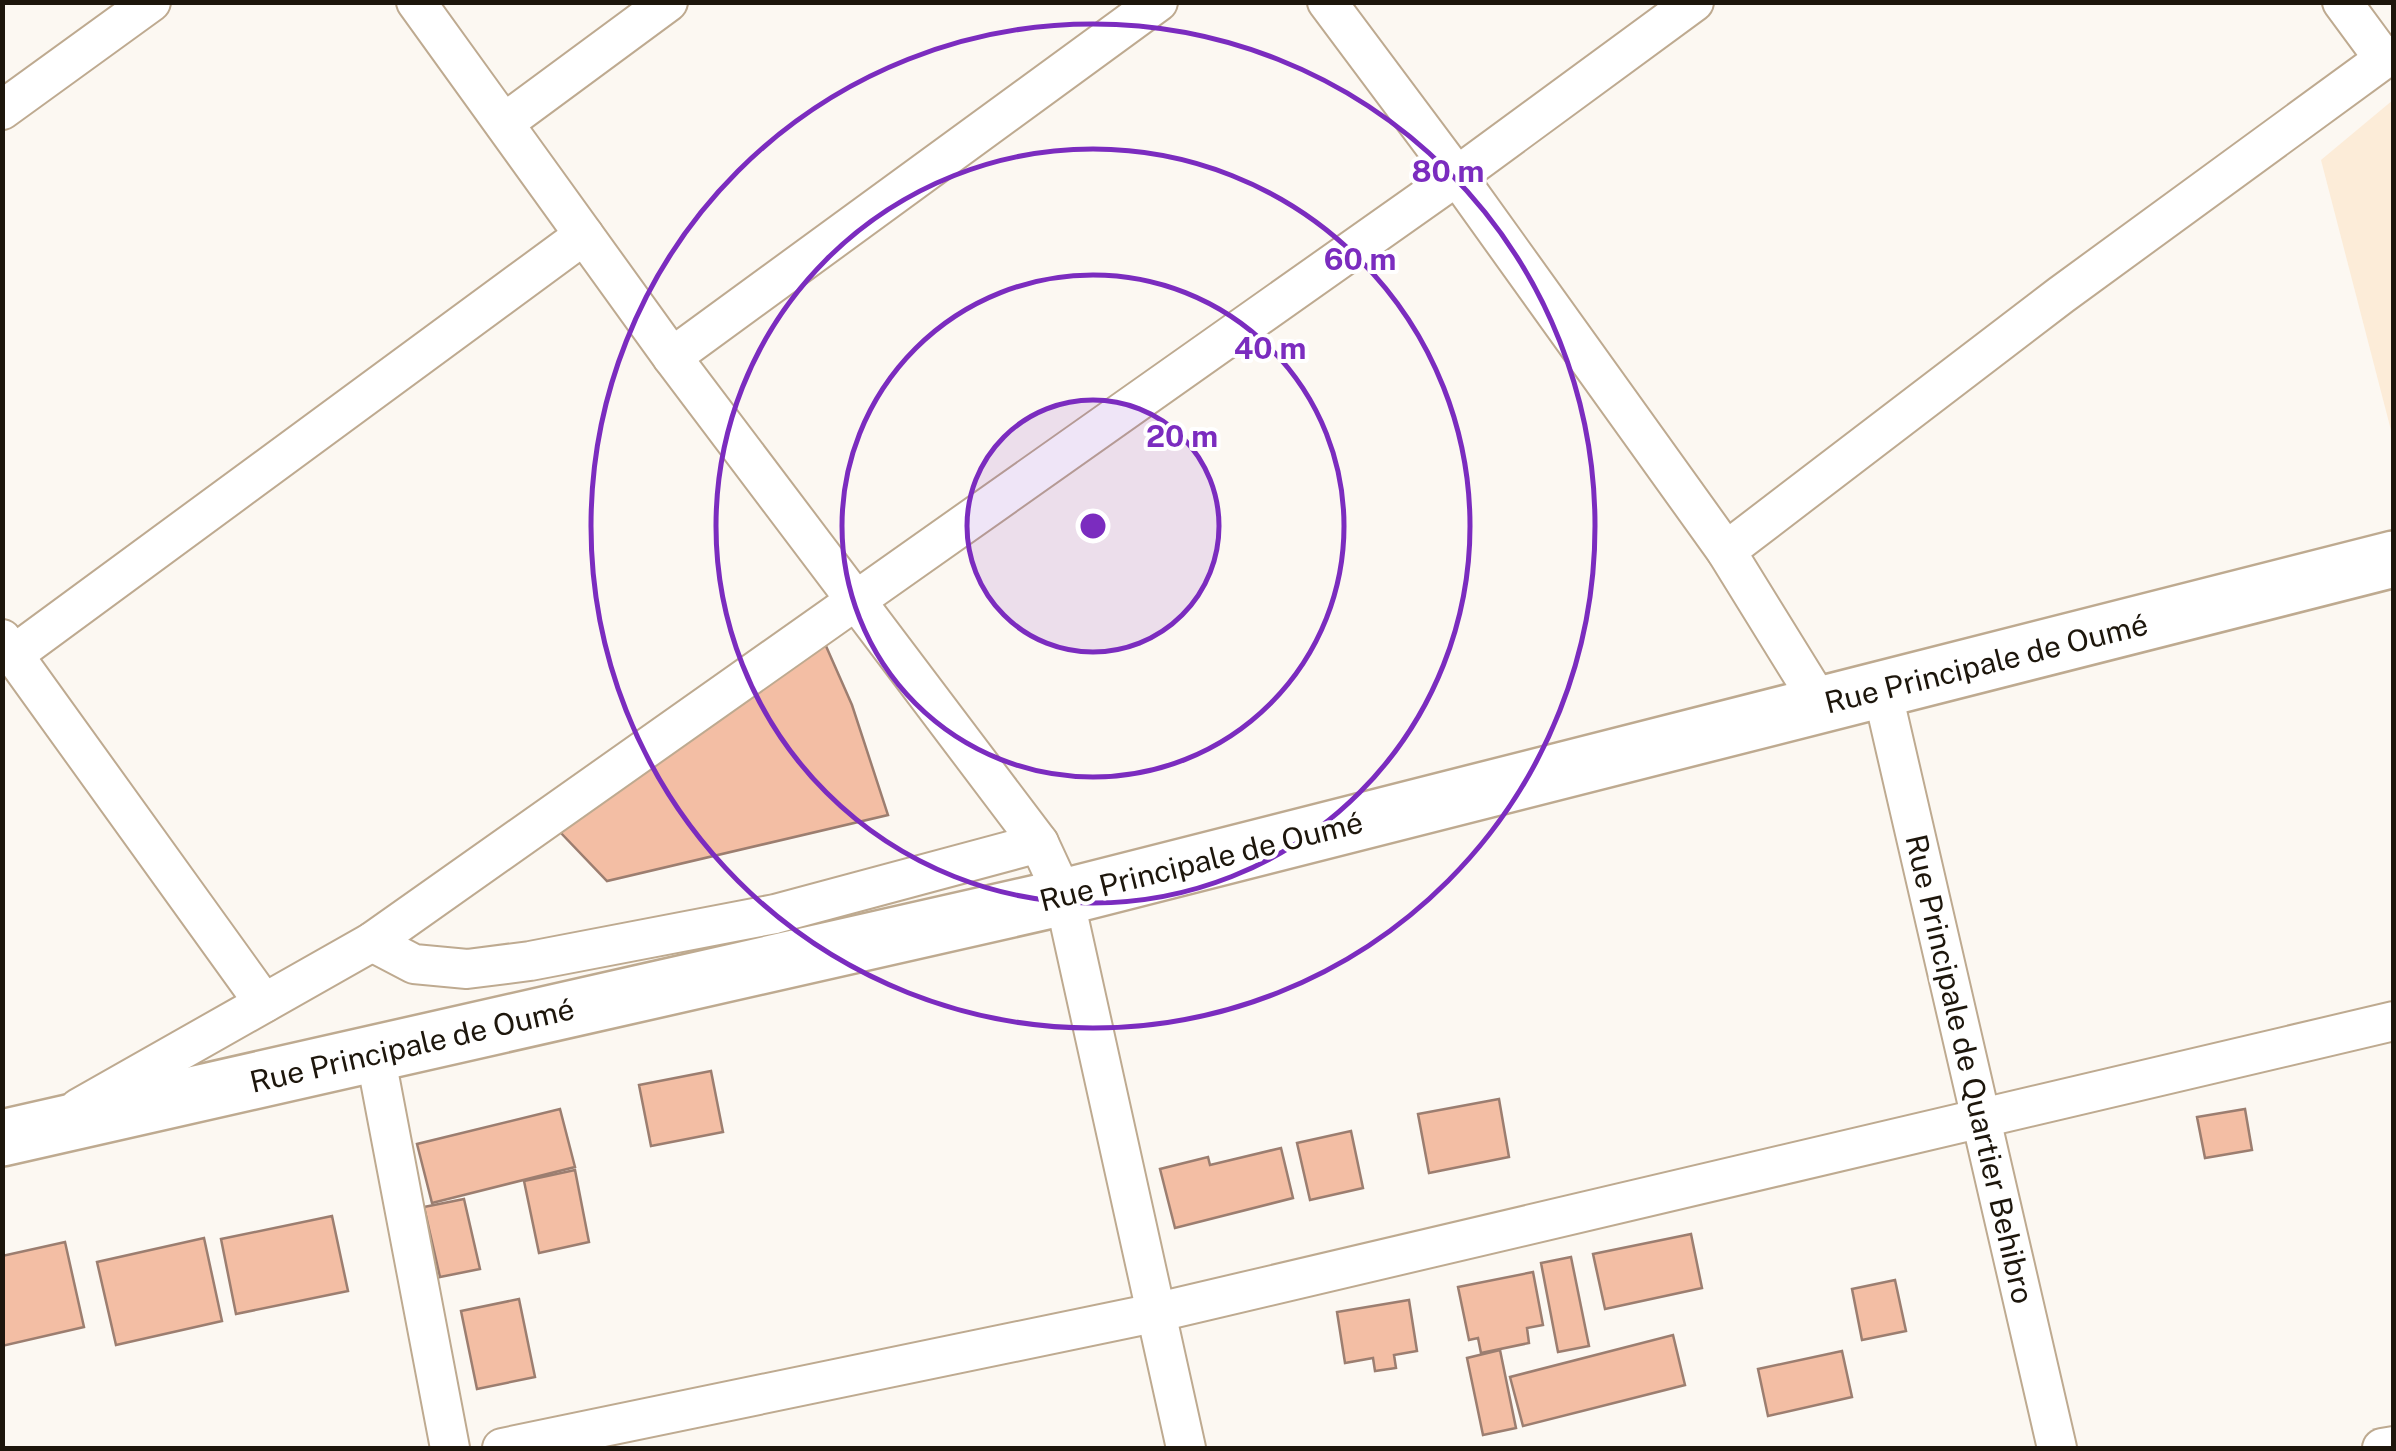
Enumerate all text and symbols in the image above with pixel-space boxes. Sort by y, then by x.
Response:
text: 80 m [1411,153,1485,189]
text: 60 m [1324,241,1396,277]
text: 40 m [1234,330,1306,366]
text: 20 m [1146,418,1218,454]
centre of rings [1075,508,1111,544]
street label: Rue Principale de Oumé [1821,605,2151,721]
street label: Rue Principale de Oumé [1036,803,1366,919]
street label: Rue Principale de Quartier Behibro [1898,831,2042,1307]
street label: Rue Principale de Oumé [246,990,578,1100]

